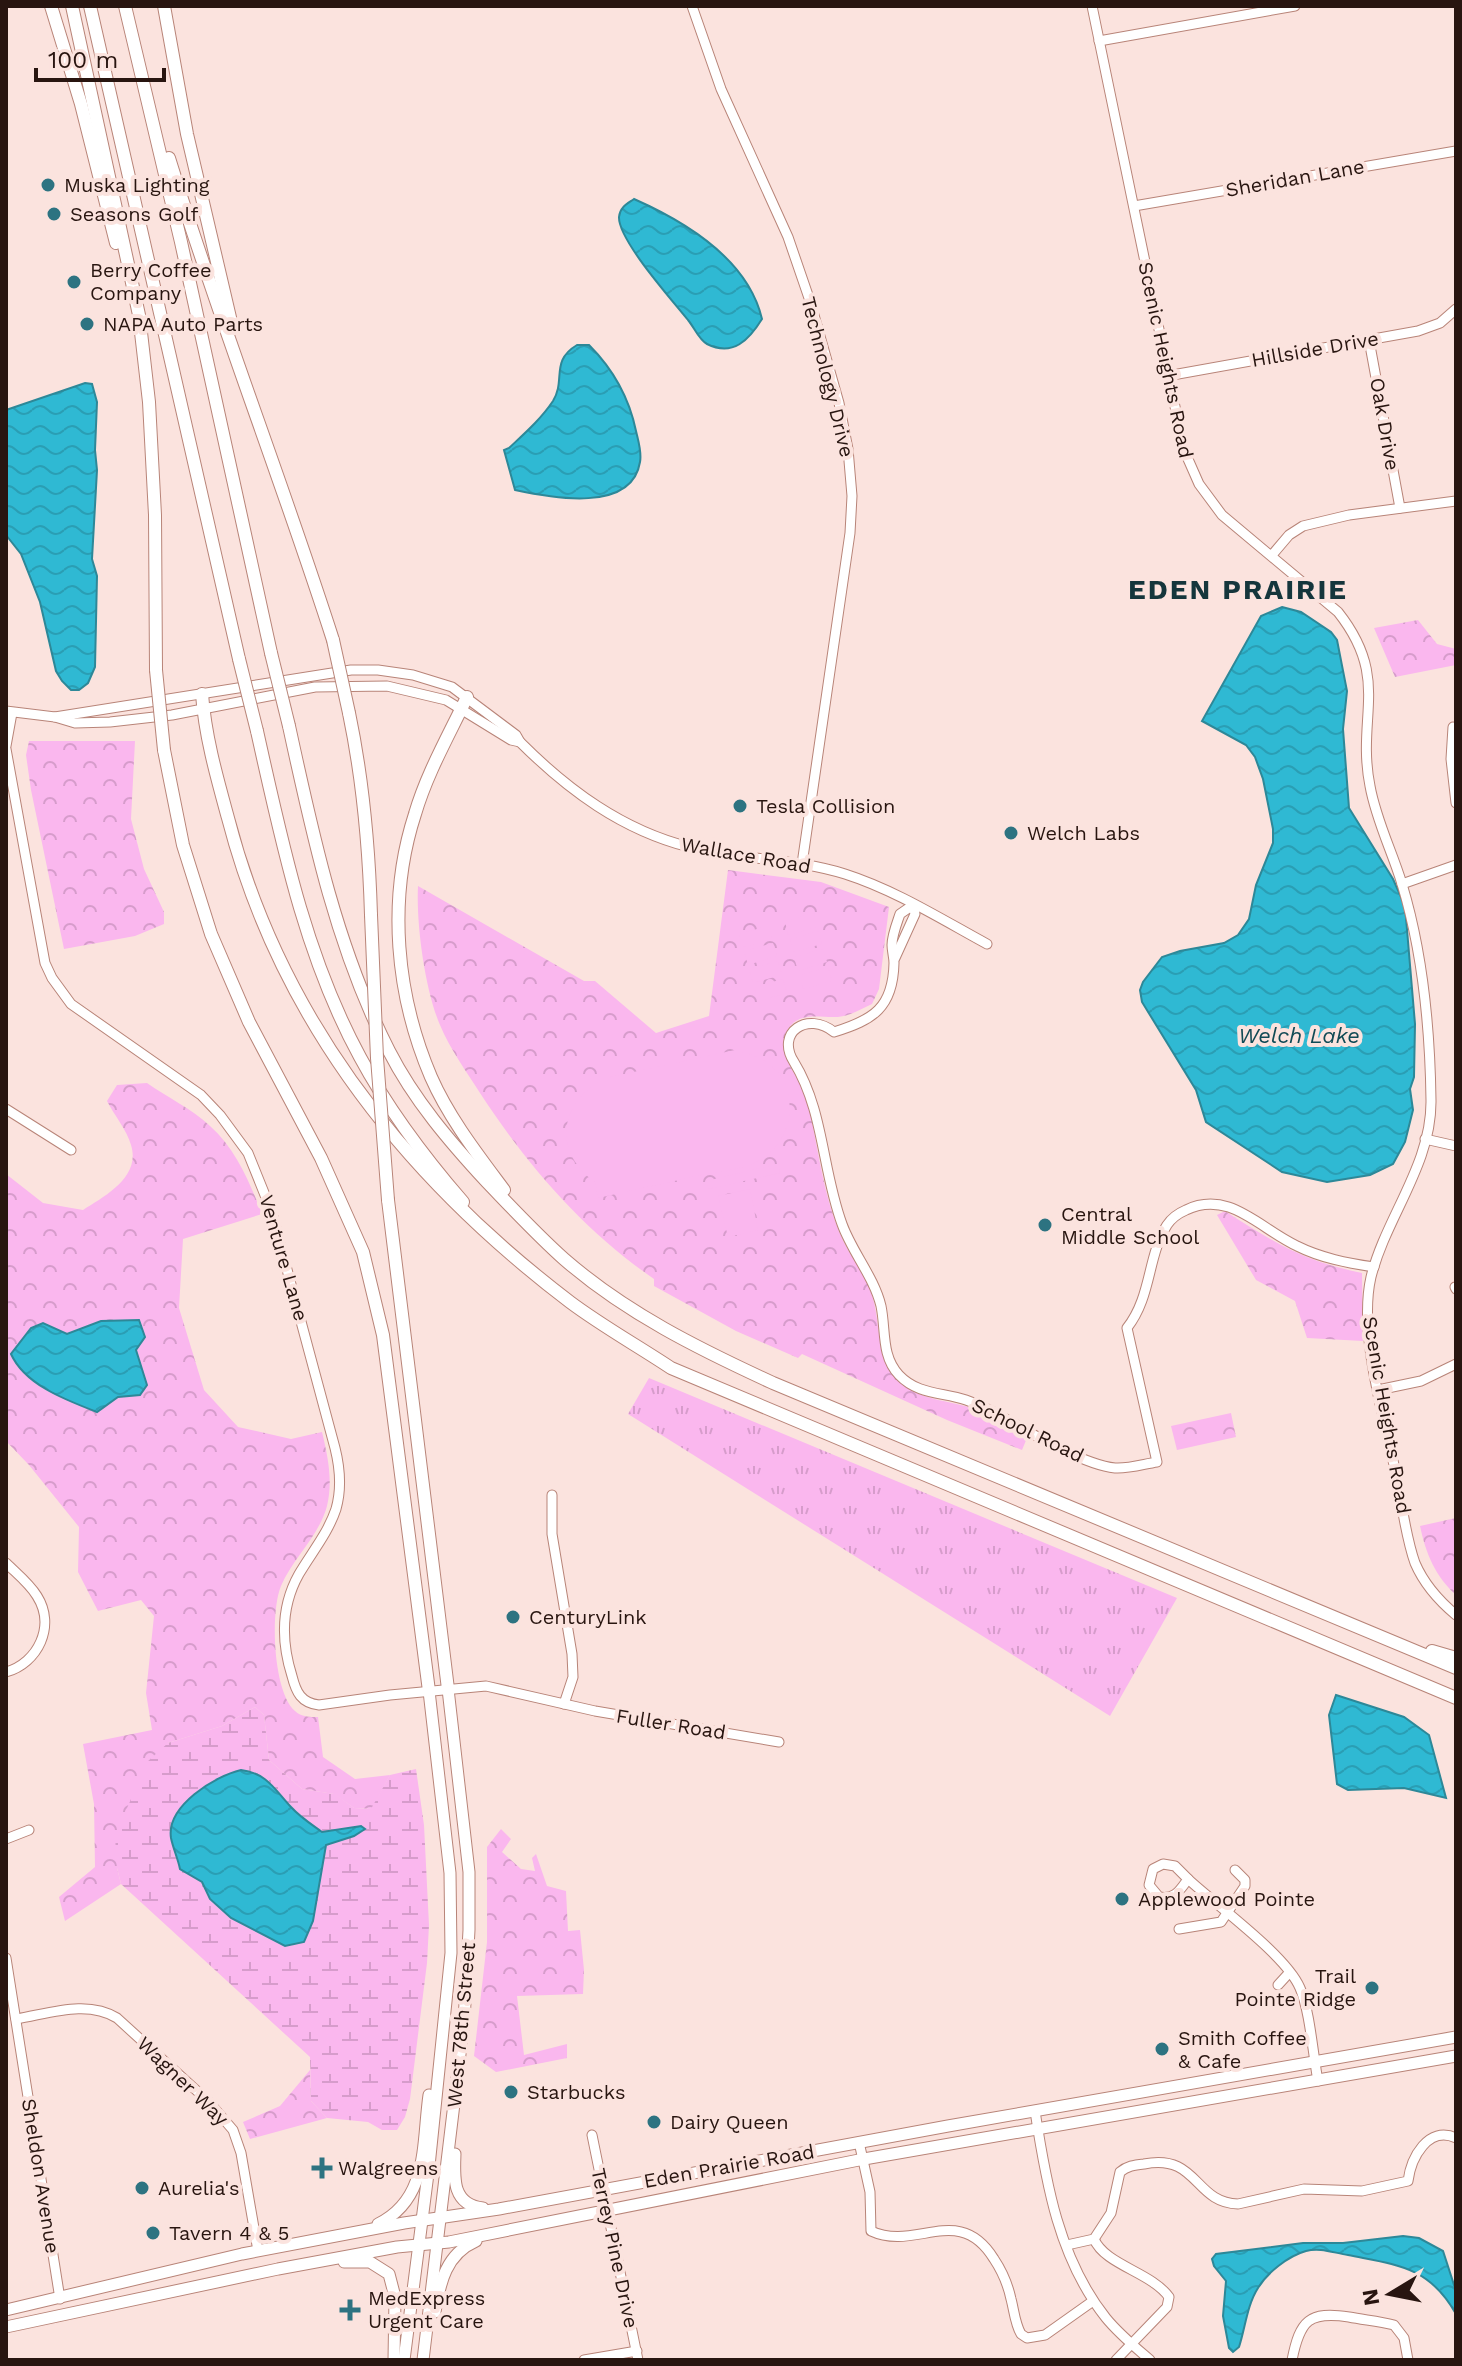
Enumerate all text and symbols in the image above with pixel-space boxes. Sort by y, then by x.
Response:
scale bar [36,32,164,82]
text: 100 m [48,46,118,74]
street label: Sheridan Lane [1224,154,1366,202]
place label: Muska Lighting [64,173,210,197]
marker: Muska Lighting [39,176,57,194]
place label: Seasons Golf [70,202,199,226]
marker: Seasons Golf [45,205,63,223]
place label: Berry Coffee Company [90,258,212,305]
street label: Scenic Heights Road [1133,260,1199,460]
marker: Berry Coffee Company [65,273,83,291]
street label: Technology Drive [796,294,860,460]
place label: NAPA Auto Parts [103,312,263,336]
marker: NAPA Auto Parts [78,315,96,333]
street label: Hillside Drive [1250,326,1380,372]
street label: Oak Drive [1365,376,1405,472]
district label: EDEN PRAIRIE [1128,573,1348,606]
place label: Tesla Collision [756,794,895,818]
marker: Tesla Collision [731,797,749,815]
place label: Welch Labs [1027,821,1140,845]
marker: Welch Labs [1002,824,1020,842]
street label: Wallace Road [679,832,813,878]
water label: Welch Lake [1238,1023,1360,1048]
street label: Venture Lane [255,1192,313,1324]
place label: Central Middle School [1061,1202,1199,1249]
marker: Central Middle School [1036,1216,1054,1234]
street label: Scenic Heights Road [1358,1314,1416,1516]
street label: School Road [968,1393,1088,1467]
place label: CenturyLink [529,1605,647,1629]
marker: CenturyLink [504,1608,522,1626]
street label: Fuller Road [614,1703,728,1745]
place label: Applewood Pointe [1138,1887,1315,1911]
marker: Applewood Pointe [1113,1890,1131,1908]
street label: West 78th Street [442,1941,480,2109]
place label: Trail Pointe Ridge [1234,1964,1356,2011]
marker: Trail Pointe Ridge [1363,1979,1381,1997]
place label: Smith Coffee & Cafe [1178,2026,1307,2073]
street label: Wagner Way [132,2031,234,2131]
marker: Smith Coffee & Cafe [1153,2040,1171,2058]
place label: Starbucks [527,2080,625,2104]
marker: Starbucks [502,2083,520,2101]
street label: Sheldon Avenue [17,2097,65,2255]
place label: Dairy Queen [670,2110,789,2134]
marker: Dairy Queen [645,2113,663,2131]
street label: Eden Prairie Road [642,2139,816,2193]
place label: Walgreens [338,2156,438,2180]
marker: Walgreens [313,2159,331,2177]
street label: Terrey Pine Drive [586,2166,644,2330]
place label: Aurelia's [158,2176,240,2200]
marker: Aurelia's [133,2179,151,2197]
place label: Tavern 4 & 5 [169,2221,289,2245]
marker: Tavern 4 & 5 [144,2224,162,2242]
north arrow [1350,2254,1430,2334]
place label: MedExpress Urgent Care [368,2286,485,2333]
text: N [1357,2287,1385,2308]
marker: MedExpress Urgent Care [339,2299,361,2321]

